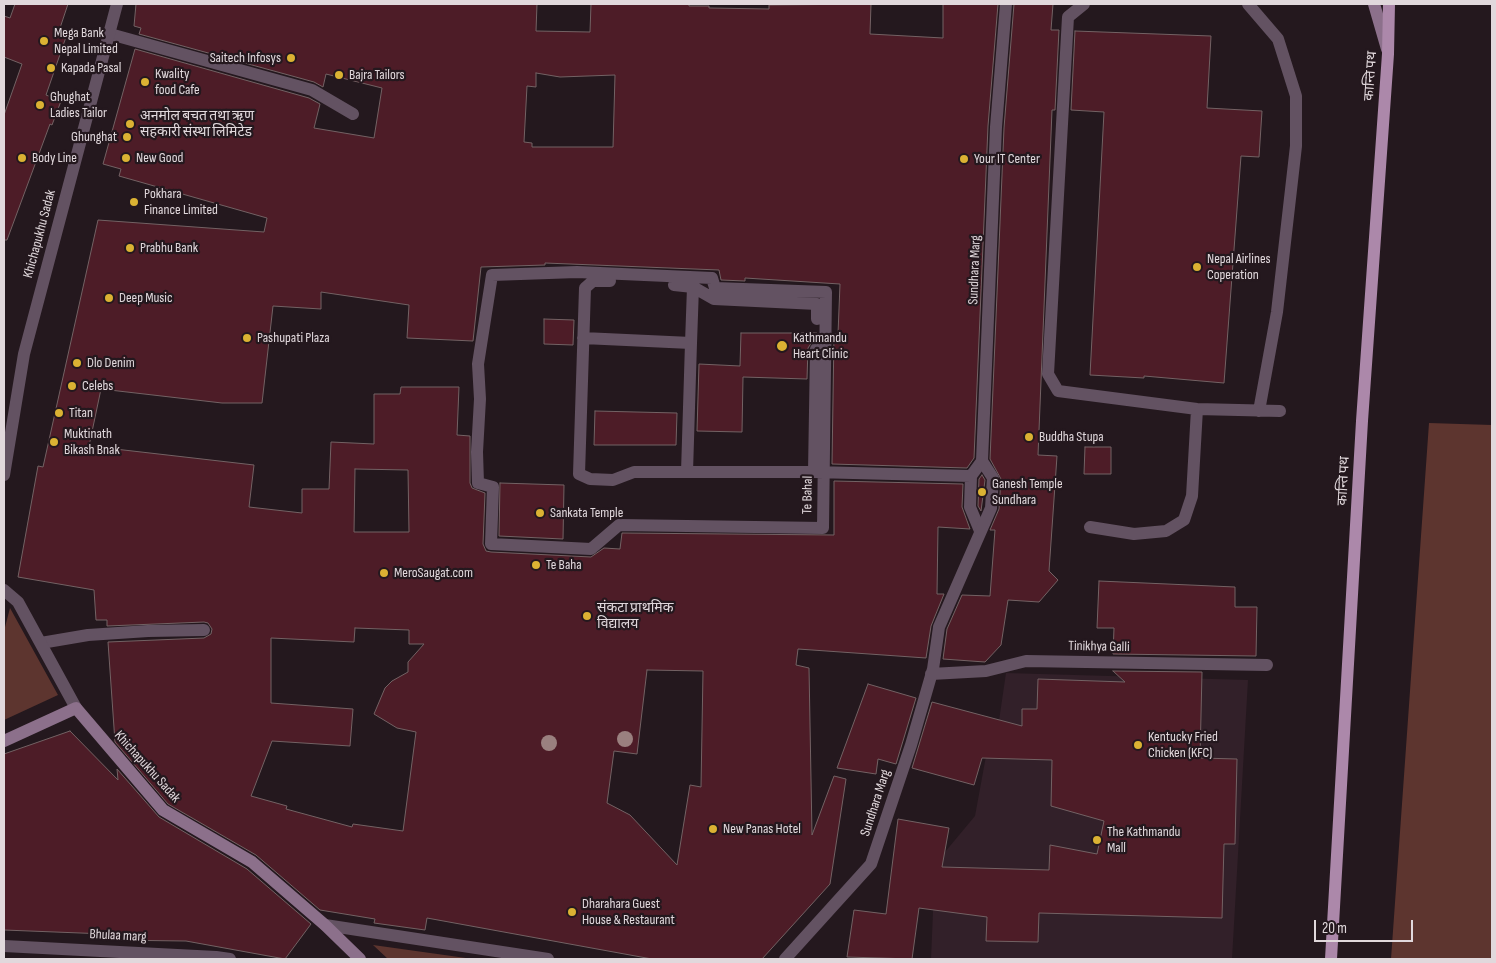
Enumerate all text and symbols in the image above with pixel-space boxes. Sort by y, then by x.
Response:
place label: Mega Bank Nepal Limited [54,25,118,58]
marker: Mega Bank Nepal Limited [38,35,50,47]
place label: Saitech Infosys [210,50,281,66]
street label: कान्ति पथ [1361,51,1381,101]
marker: Saitech Infosys [285,52,297,64]
place label: Kapada Pasal [61,60,121,76]
marker: Kapada Pasal [45,62,57,74]
place label: Kwality food Cafe [155,66,200,98]
place label: Bajra Tailors [349,67,405,83]
marker: Bajra Tailors [333,69,345,81]
marker: Kwality food Cafe [139,76,151,88]
place label: Ghughat Ladies Tailor [50,89,107,121]
marker: Ghughat Ladies Tailor [34,99,46,111]
place label: अनमोल बचत तथा ऋण सहकारी संस्था लिमिटेड [140,108,254,140]
marker: अनमोल बचत तथा ऋण सहकारी संस्था लिमिटेड [124,118,136,130]
place label: Ghunghat [71,129,117,145]
marker: Ghunghat [121,131,133,143]
place label: Body Line [32,150,77,166]
place label: New Good [136,150,183,166]
place label: Your IT Center [974,151,1040,167]
marker: Body Line [16,152,28,164]
marker: New Good [120,152,132,164]
marker: Your IT Center [958,153,970,165]
place label: Pokhara Finance Limited [144,186,218,218]
street label: Khichapukhu Sadak [20,188,60,280]
marker: Pokhara Finance Limited [128,196,140,208]
street label: Sundhara Marg [965,235,985,305]
place label: Prabhu Bank [140,240,198,256]
marker: Prabhu Bank [124,242,136,254]
place label: Nepal Airlines Coperation [1207,251,1271,284]
marker: Nepal Airlines Coperation [1191,261,1203,273]
place label: Deep Music [119,290,173,306]
marker: Deep Music [103,292,115,304]
place label: Pashupati Plaza [257,330,330,346]
place label: Kathmandu Heart Clinic [793,330,848,362]
marker: Pashupati Plaza [241,332,253,344]
marker: Kathmandu Heart Clinic [775,339,789,353]
place label: Dlo Denim [87,355,135,371]
marker: Dlo Denim [71,357,83,369]
place label: Celebs [82,378,113,394]
marker: Celebs [66,380,78,392]
place label: Titan [69,405,93,421]
marker: Titan [53,407,65,419]
place label: Muktinath Bikash Bnak [64,426,120,458]
place label: Buddha Stupa [1039,429,1104,445]
marker: Buddha Stupa [1023,431,1035,443]
marker: Muktinath Bikash Bnak [48,436,60,448]
street label: कान्ति पथ [1334,456,1354,506]
street label: Te Bahal [799,476,817,514]
place label: Ganesh Temple Sundhara [992,476,1063,508]
marker: Ganesh Temple Sundhara [976,486,988,498]
place label: Sankata Temple [550,505,623,521]
marker: Sankata Temple [534,507,546,519]
place label: Te Baha [546,557,582,573]
marker: Te Baha [530,559,542,571]
place label: MeroSaugat.com [394,565,473,581]
marker: MeroSaugat.com [378,567,390,579]
place label: संकटा प्राथमिक विद्यालय [597,600,673,632]
marker: संकटा प्राथमिक विद्यालय [581,610,593,622]
street label: Tinikhya Galli [1068,638,1130,656]
street label: Khichapukhu Sadak [110,728,184,806]
place label: Kentucky Fried Chicken (KFC) [1148,729,1218,762]
marker: Kentucky Fried Chicken (KFC) [1132,739,1144,751]
street label: Sundhara Marg [857,767,895,839]
place label: New Panas Hotel [723,821,801,837]
marker: New Panas Hotel [707,823,719,835]
place label: The Kathmandu Mall [1107,824,1180,856]
marker: The Kathmandu Mall [1091,834,1103,846]
place label: Dharahara Guest House & Restaurant [582,896,675,929]
marker: Dharahara Guest House & Restaurant [566,906,578,918]
scale bar [1316,910,1415,942]
text: 20 m [1322,919,1347,938]
street label: Bhulaa marg [89,926,147,946]

